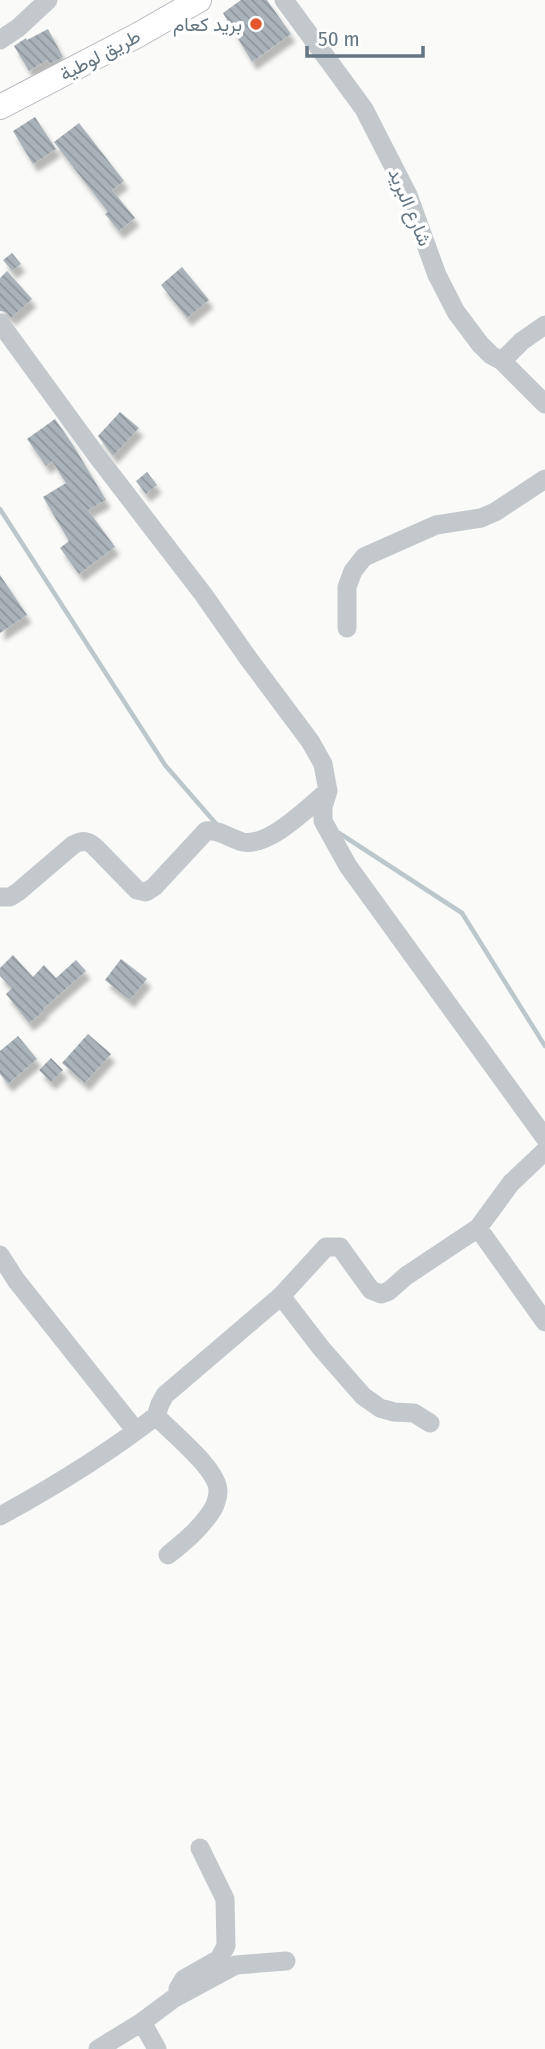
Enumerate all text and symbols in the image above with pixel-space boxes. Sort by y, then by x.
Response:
place label: بريد كعام [173,13,242,37]
scale bar [307,14,422,58]
marker: بريد كعام [248,16,264,32]
street label: طريق لوطية [56,24,144,86]
text: 50 m [318,26,360,52]
street label: شارع البريد [382,165,437,250]

